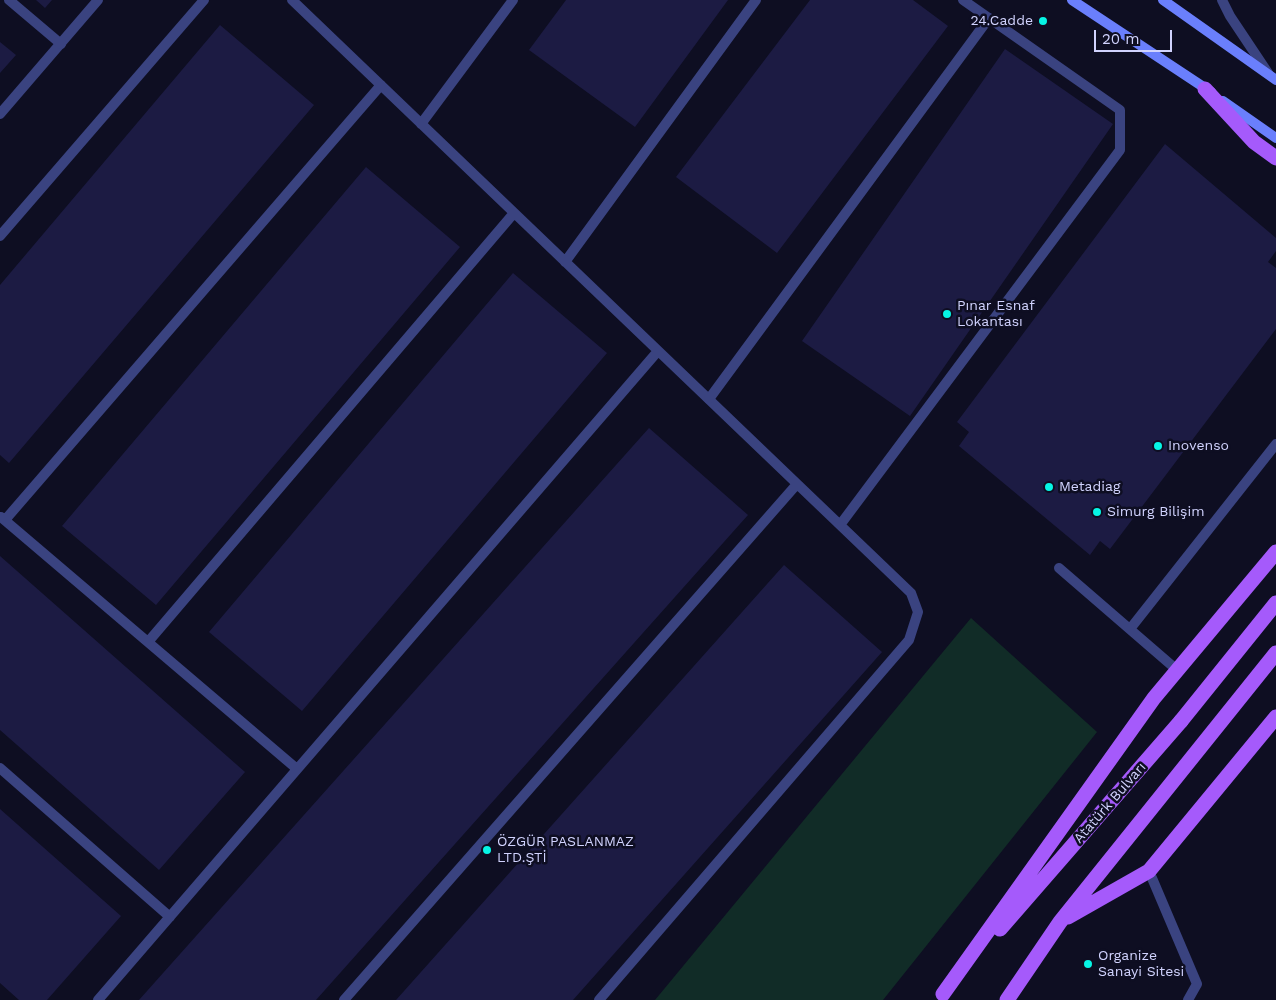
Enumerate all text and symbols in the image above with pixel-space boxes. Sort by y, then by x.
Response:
place label: 24.Cadde [970,13,1033,29]
marker: 24.Cadde [1037,15,1049,27]
scale bar [1096,20,1174,52]
text: 20 m [1102,30,1140,48]
place label: Pınar Esnaf Lokantası [957,298,1035,331]
marker: Pınar Esnaf Lokantası [941,308,953,320]
place label: Inovenso [1168,438,1229,454]
marker: Inovenso [1152,440,1164,452]
place label: Metadiag [1059,479,1120,495]
marker: Metadiag [1043,481,1055,493]
place label: Simurg Bilişim [1107,504,1205,520]
marker: Simurg Bilişim [1091,506,1103,518]
street label: Atatürk Bulvarı [1070,759,1150,847]
place label: ÖZGÜR PASLANMAZ LTD.ŞTİ [497,834,634,866]
marker: ÖZGÜR PASLANMAZ LTD.ŞTİ [481,844,493,856]
place label: Organize Sanayi Sitesi [1098,948,1184,980]
marker: Organize Sanayi Sitesi [1082,958,1094,970]

